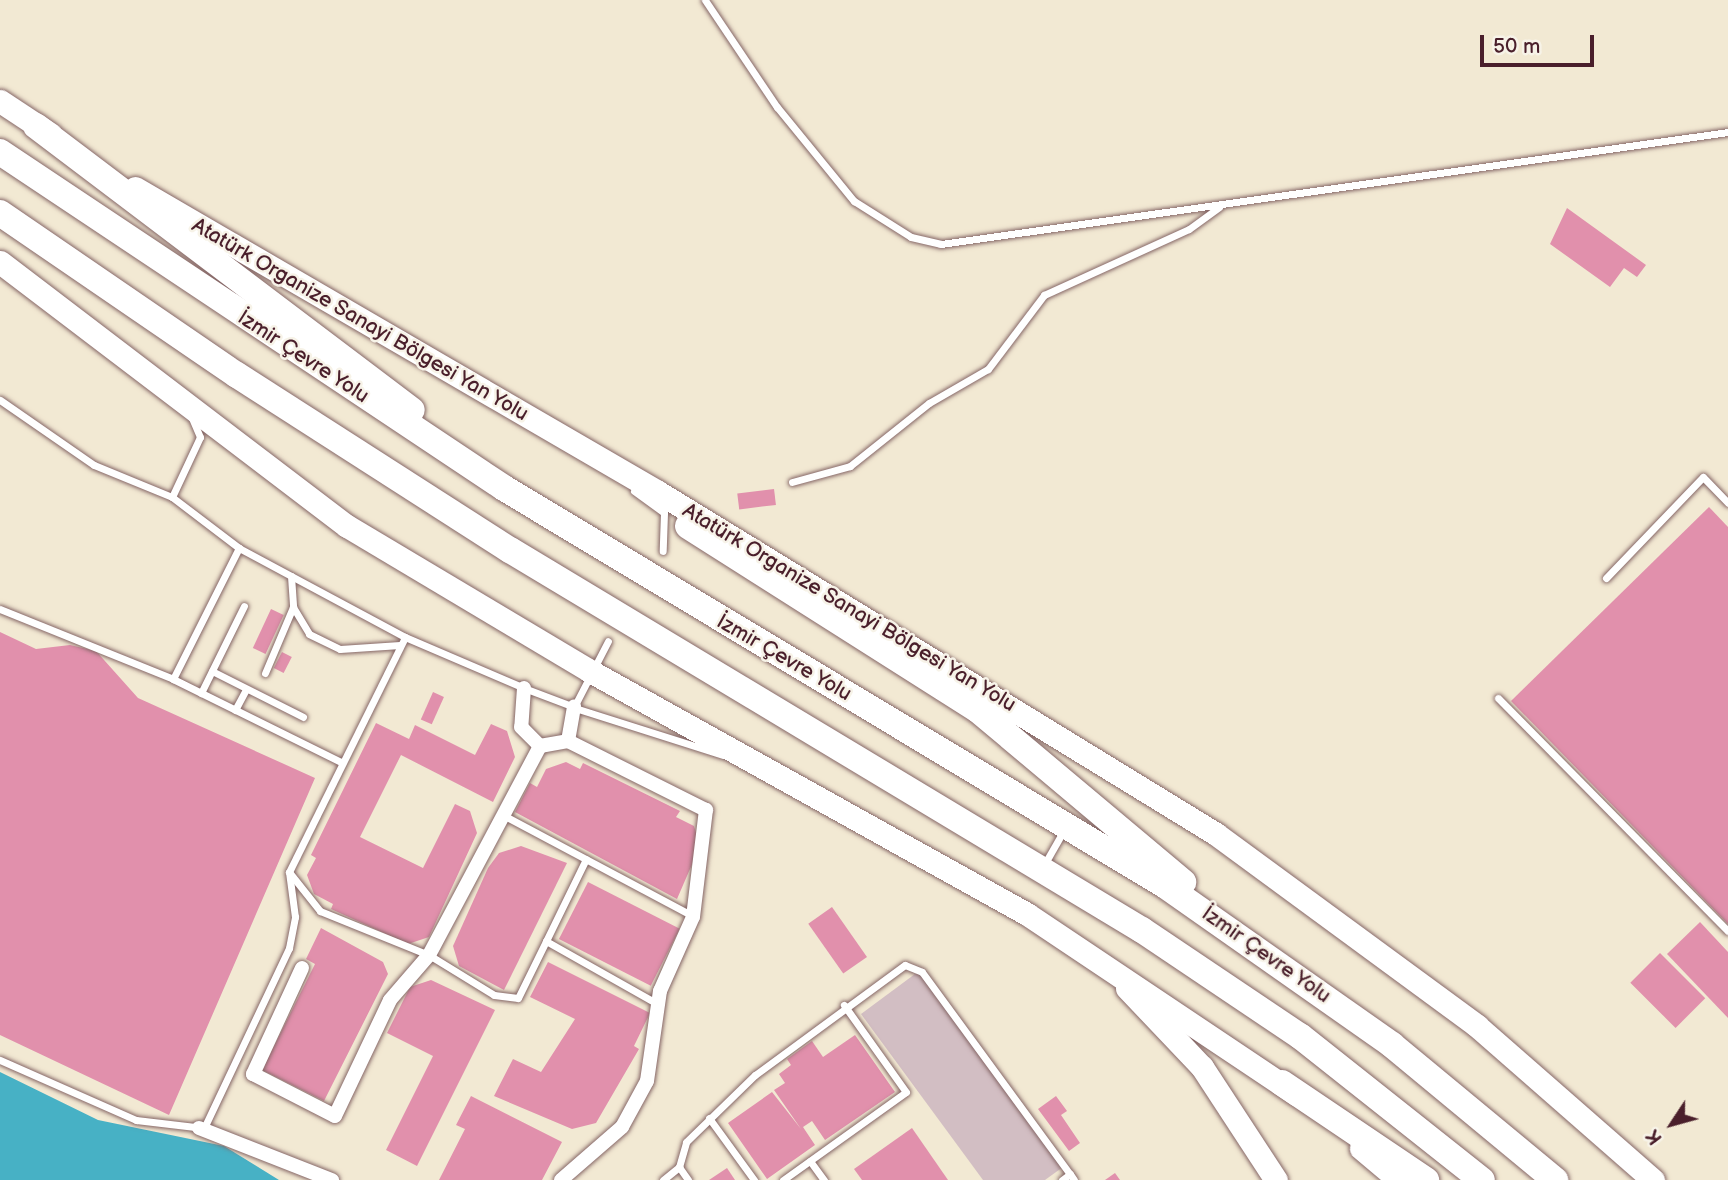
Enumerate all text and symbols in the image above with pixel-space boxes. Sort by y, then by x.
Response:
scale bar [1483,21,1597,65]
text: 50 m [1493,34,1540,59]
street label: Atatürk Organize Sanayi Bölgesi Yan Yolu [186,212,534,428]
street label: İzmir Çevre Yolu [232,305,374,409]
street label: Atatürk Organize Sanayi Bölgesi Yan Yolu [676,497,1022,719]
street label: İzmir Çevre Yolu [711,609,857,707]
street label: İzmir Çevre Yolu [1196,901,1336,1009]
north arrow [1637,1089,1707,1159]
text: K [1642,1125,1668,1149]

